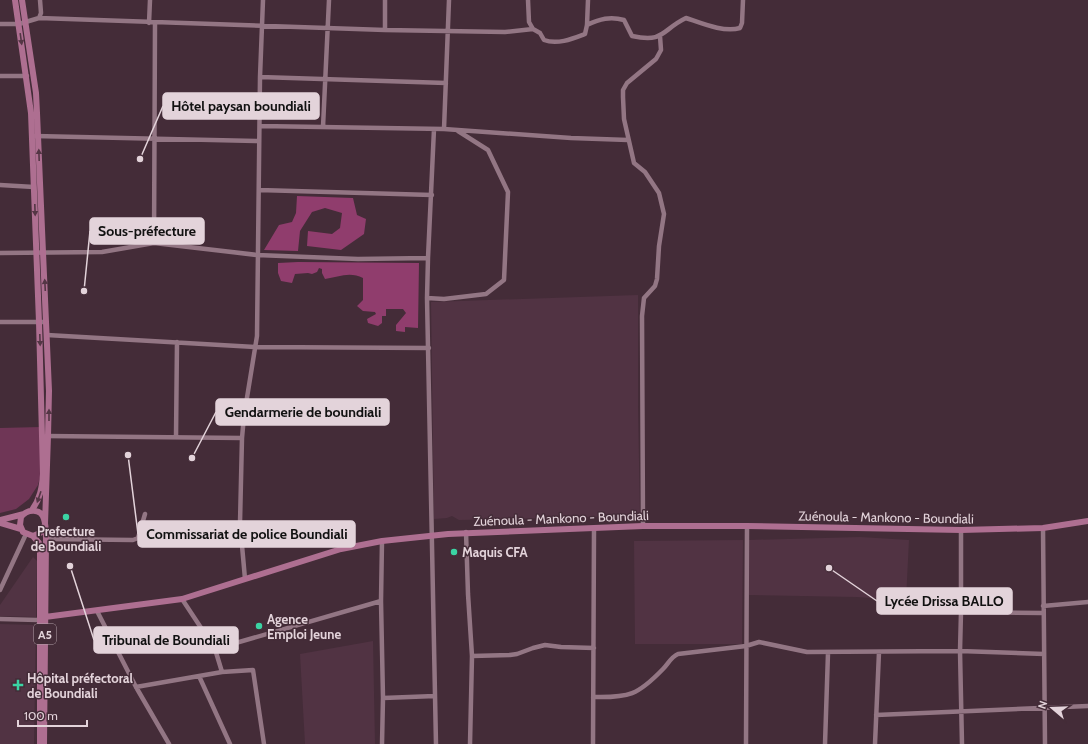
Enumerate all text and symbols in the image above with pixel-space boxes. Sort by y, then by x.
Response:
one-way arrow [18,32,24,45]
callout: Hôtel paysan boundiali [163,93,319,119]
text: Hôtel paysan boundiali [171,97,311,115]
one-way arrow [36,149,43,161]
one-way arrow [32,204,38,217]
callout: Sous-préfecture [90,218,204,244]
text: Sous-préfecture [98,222,196,240]
one-way arrow [41,279,48,291]
one-way arrow [37,334,43,347]
callout: Gendarmerie de boundiali [216,399,389,425]
text: Gendarmerie de boundiali [225,403,381,421]
one-way arrow [46,408,52,421]
one-way arrow [36,492,42,504]
street label: Zuénoula - Mankono - Boundiali [473,507,649,529]
street label: Zuénoula - Mankono - Boundiali [798,507,974,527]
marker: Prefecture de Boundiali [61,512,71,522]
callout: Commissariat de police Boundiali [138,521,355,547]
place label: Prefecture de Boundiali [31,523,101,554]
text: Commissariat de police Boundiali [146,525,348,543]
place label: Maquis CFA [462,544,528,560]
marker: Maquis CFA [449,547,459,557]
callout: Lycée Drissa BALLO [877,588,1012,614]
text: Lycée Drissa BALLO [884,592,1004,610]
place label: Agence Emploi Jeune [267,611,341,642]
marker: Agence Emploi Jeune [254,621,264,631]
road number: A5 [34,624,56,644]
callout: Tribunal de Boundiali [94,627,238,653]
text: Tribunal de Boundiali [102,631,230,649]
place label: Hôpital préfectoral de Boundiali [27,670,133,701]
marker: Hôpital préfectoral de Boundiali [12,679,24,691]
north arrow [1032,688,1072,728]
text: N [1035,699,1050,711]
scale bar [18,702,87,728]
text: 100 m [24,708,58,723]

